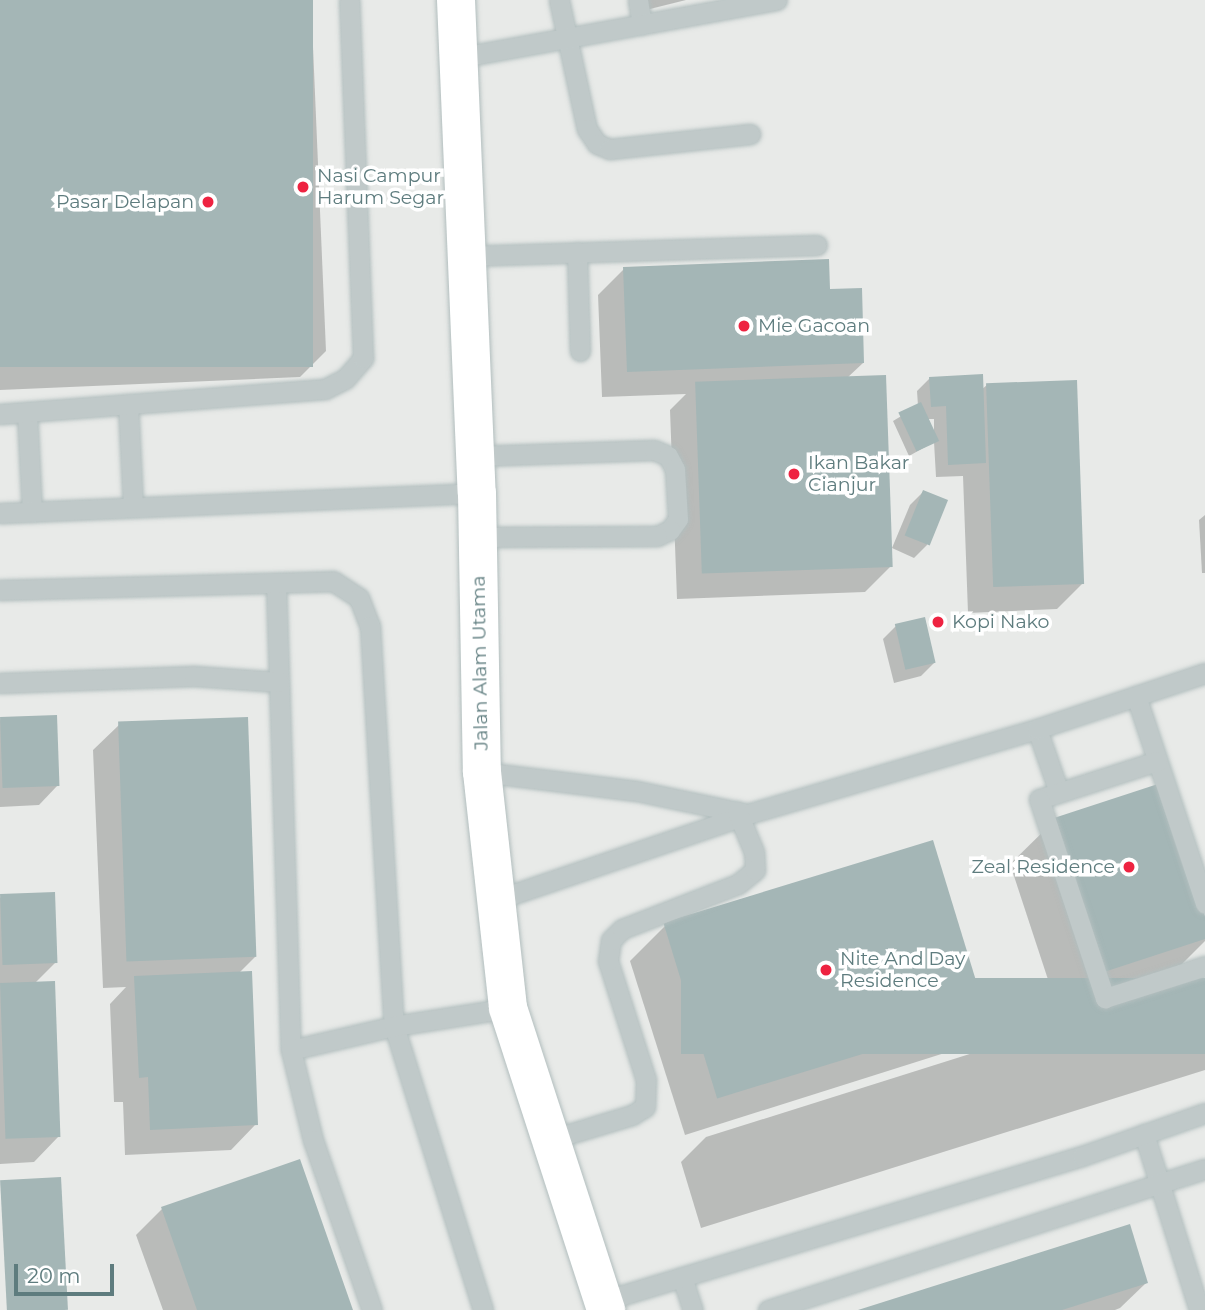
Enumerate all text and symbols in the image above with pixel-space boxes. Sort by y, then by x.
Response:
place label: Nasi Campur Harum Segar [317,165,444,209]
marker: Nasi Campur Harum Segar [295,179,311,195]
place label: Pasar Delapan [56,191,194,213]
marker: Pasar Delapan [200,194,216,210]
place label: Mie Gacoan [758,315,870,337]
marker: Mie Gacoan [736,318,752,334]
place label: Ikan Bakar Cianjur [808,452,909,496]
marker: Ikan Bakar Cianjur [786,466,802,482]
street label: Jalan Alam Utama [467,575,493,751]
place label: Kopi Nako [952,611,1049,633]
marker: Kopi Nako [930,614,946,630]
place label: Zeal Residence [972,856,1115,878]
marker: Zeal Residence [1121,859,1137,875]
place label: Nite And Day Residence [840,948,965,992]
marker: Nite And Day Residence [818,962,834,978]
scale bar [18,1250,117,1294]
text: 20 m [27,1263,81,1288]

